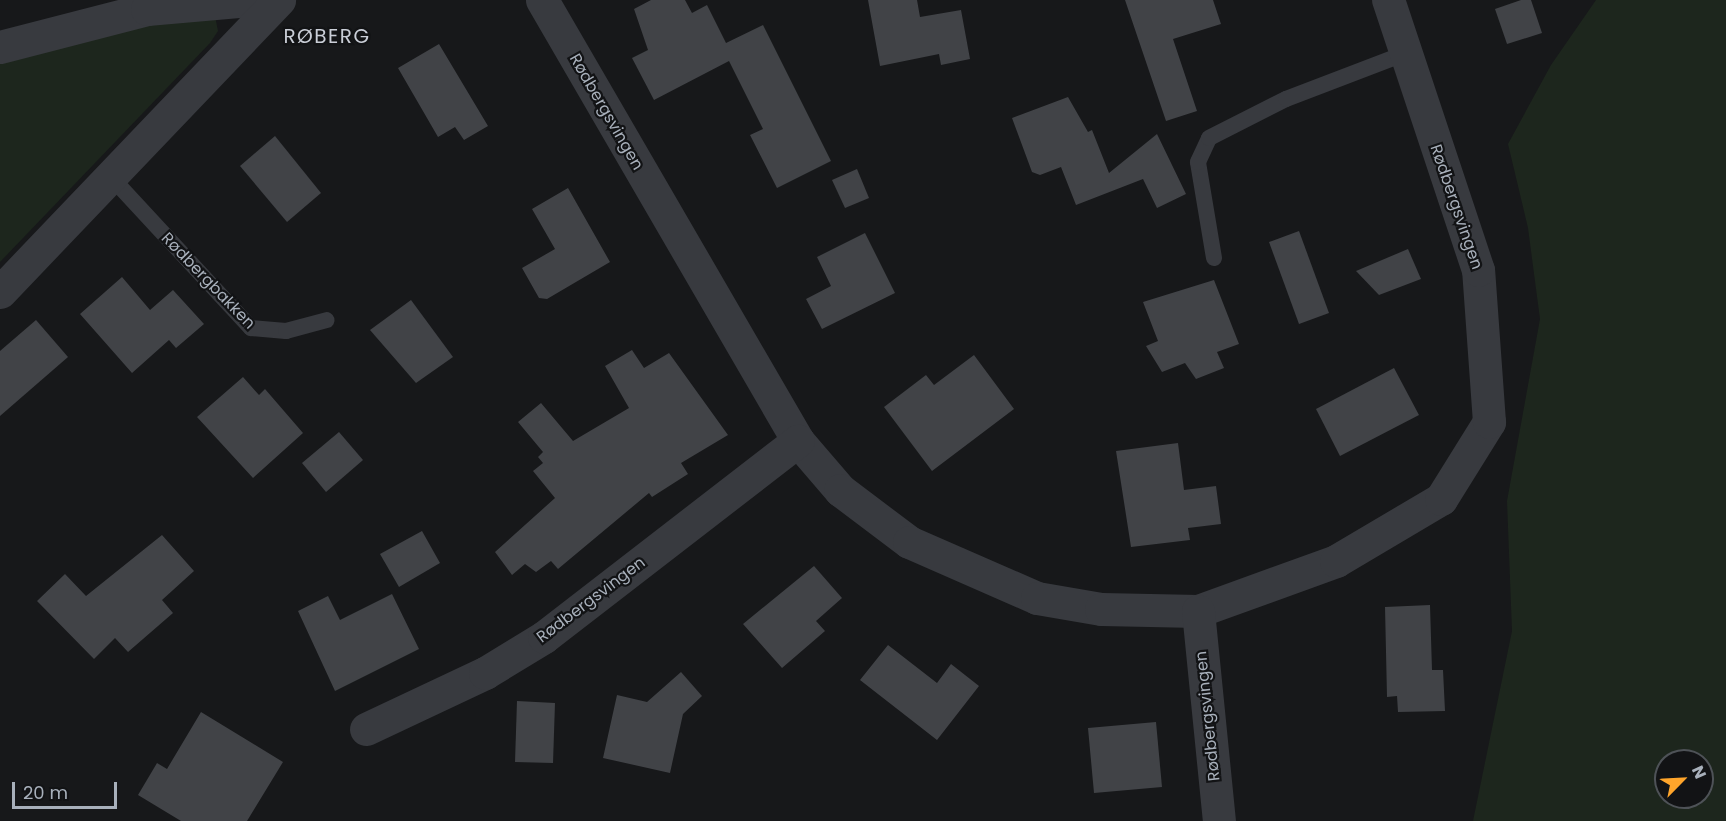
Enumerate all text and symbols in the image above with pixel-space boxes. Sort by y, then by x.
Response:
district label: RØBERG [283,24,371,48]
street label: Rødbergsvingen [565,51,647,173]
street label: Rødbergsvingen [1426,142,1486,272]
street label: Rødbergbakken [157,229,259,333]
street label: Rødbergsvingen [533,553,649,647]
street label: Rødbergsvingen [1192,650,1224,782]
north arrow [1654,749,1714,809]
text: N [1686,762,1712,782]
scale bar [15,770,120,808]
text: 20 m [23,780,68,805]

